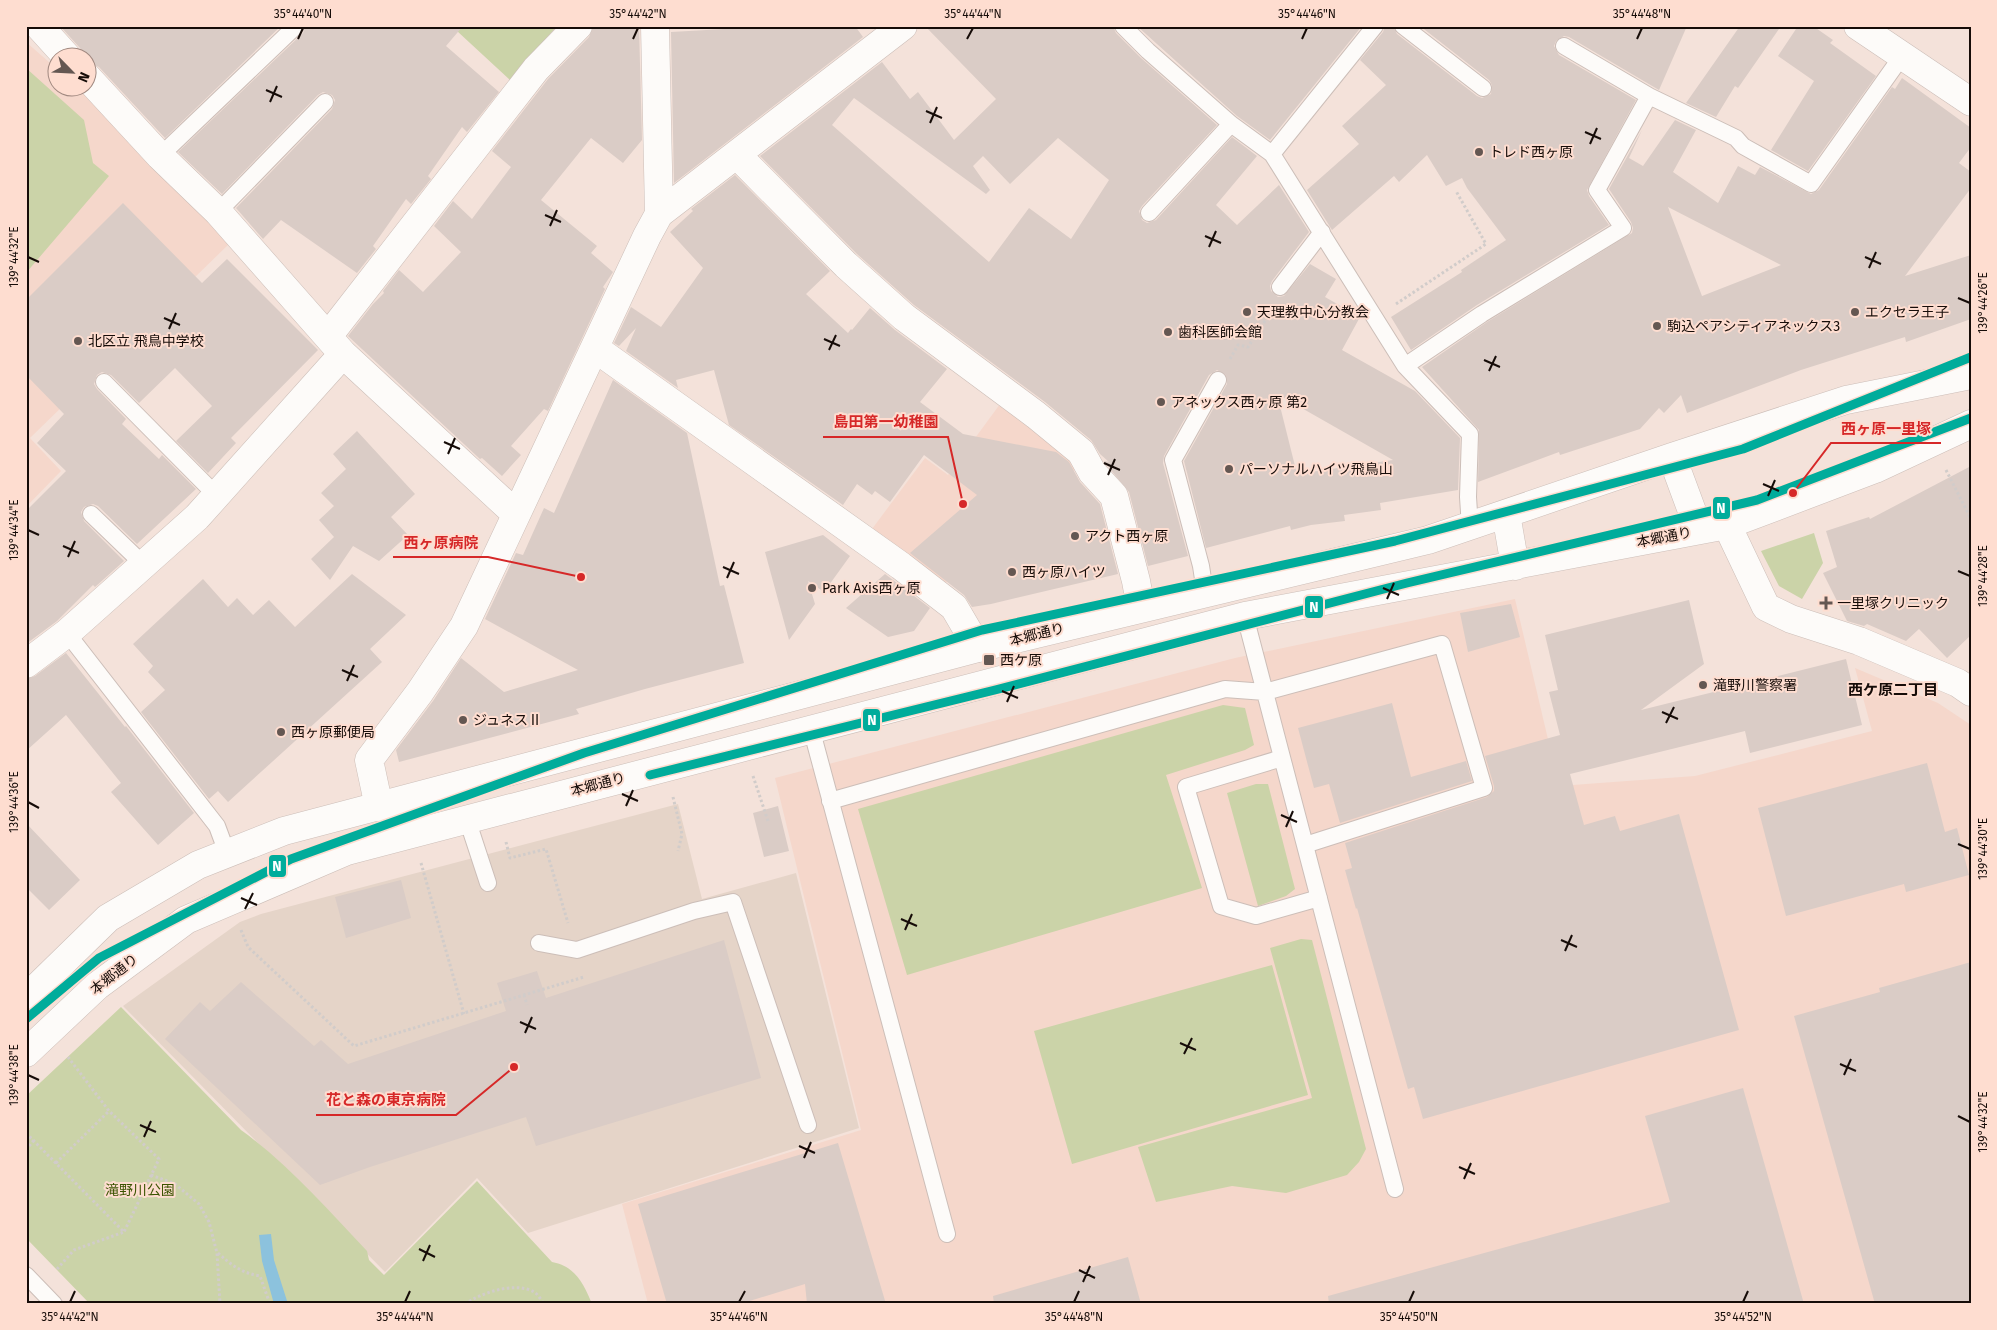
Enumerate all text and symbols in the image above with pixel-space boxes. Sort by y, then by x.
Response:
text: 35°44'40"N [274,7,332,21]
text: 35°44'42"N [609,7,667,21]
text: 35°44'44"N [944,7,1002,21]
text: 35°44'46"N [1278,7,1336,21]
text: 35°44'48"N [1613,7,1671,21]
north arrow [48,48,98,98]
text: N [74,69,93,85]
place label: トレド西ヶ原 [1489,144,1573,161]
marker: トレド西ヶ原 [1473,146,1485,158]
text: 139°44'32"E [7,226,21,288]
text: 139°44'26"E [1976,272,1990,334]
place label: 天理教中心分教会 [1257,304,1369,321]
place label: エクセラ王子 [1865,304,1949,321]
marker: 天理教中心分教会 [1241,306,1253,318]
marker: エクセラ王子 [1849,306,1861,318]
place label: 駒込ペアシティアネックス3 [1667,318,1840,335]
marker: 駒込ペアシティアネックス3 [1651,320,1663,332]
place label: 歯科医師会館 [1178,324,1262,341]
marker: 歯科医師会館 [1162,326,1174,338]
place label: 北区立 飛鳥中学校 [88,333,204,350]
marker: 北区立 飛鳥中学校 [72,335,84,347]
place label: アネックス西ヶ原 第2 [1171,394,1307,411]
marker: アネックス西ヶ原 第2 [1155,396,1167,408]
callout: 島田第一幼稚園 [823,407,948,437]
text: 島田第一幼稚園 [833,413,939,431]
callout: 西ヶ原一里塚 [1831,413,1941,443]
text: 西ヶ原一里塚 [1841,420,1931,438]
place label: パーソナルハイツ飛鳥山 [1239,461,1393,478]
marker: パーソナルハイツ飛鳥山 [1223,463,1235,475]
line badge: N [1712,496,1731,520]
text: 139°44'34"E [7,499,21,561]
text: N [1716,500,1726,517]
street label: 本郷通り [1635,524,1693,551]
callout: 西ヶ原病院 [393,527,488,557]
place label: アクト西ヶ原 [1085,528,1168,545]
marker: アクト西ヶ原 [1069,530,1081,542]
text: 西ヶ原病院 [403,534,479,552]
text: 139°44'28"E [1976,545,1990,607]
place label: 西ヶ原ハイツ [1022,564,1106,581]
marker: 西ヶ原ハイツ [1006,566,1018,578]
place label: Park Axis西ヶ原 [822,580,921,597]
marker: Park Axis西ヶ原 [806,582,818,594]
line badge: N [1304,595,1324,619]
place label: 一里塚クリニック [1837,595,1949,612]
marker: 一里塚クリニック [1819,596,1833,610]
text: N [1309,599,1319,616]
street label: 本郷通り [1008,619,1066,650]
place label: 西ケ原 [1000,652,1042,669]
marker: 西ケ原 [982,653,996,667]
place label: 滝野川警察署 [1713,677,1797,694]
marker: 滝野川警察署 [1697,679,1709,691]
district label: 西ケ原二丁目 [1848,681,1938,699]
line badge: N [862,708,881,732]
place label: ジュネスⅡ [473,712,542,729]
text: N [867,712,877,729]
marker: ジュネスⅡ [457,714,469,726]
place label: 西ヶ原郵便局 [291,724,375,741]
marker: 西ヶ原郵便局 [275,726,287,738]
street label: 本郷通り [569,769,627,800]
text: 139°44'36"E [7,771,21,833]
text: 139°44'30"E [1976,818,1990,880]
line badge: N [268,854,287,878]
text: N [272,858,282,875]
street label: 本郷通り [87,950,142,998]
text: 139°44'38"E [7,1044,21,1106]
callout: 花と森の東京病院 [316,1085,456,1115]
text: 花と森の東京病院 [326,1091,446,1109]
text: 139°44'32"E [1976,1091,1990,1153]
park label: 滝野川公園 [105,1182,175,1199]
text: 35°44'42"N [41,1310,99,1324]
text: 35°44'44"N [376,1310,434,1324]
text: 35°44'46"N [710,1310,768,1324]
text: 35°44'48"N [1045,1310,1103,1324]
text: 35°44'50"N [1380,1310,1438,1324]
text: 35°44'52"N [1714,1310,1772,1324]

